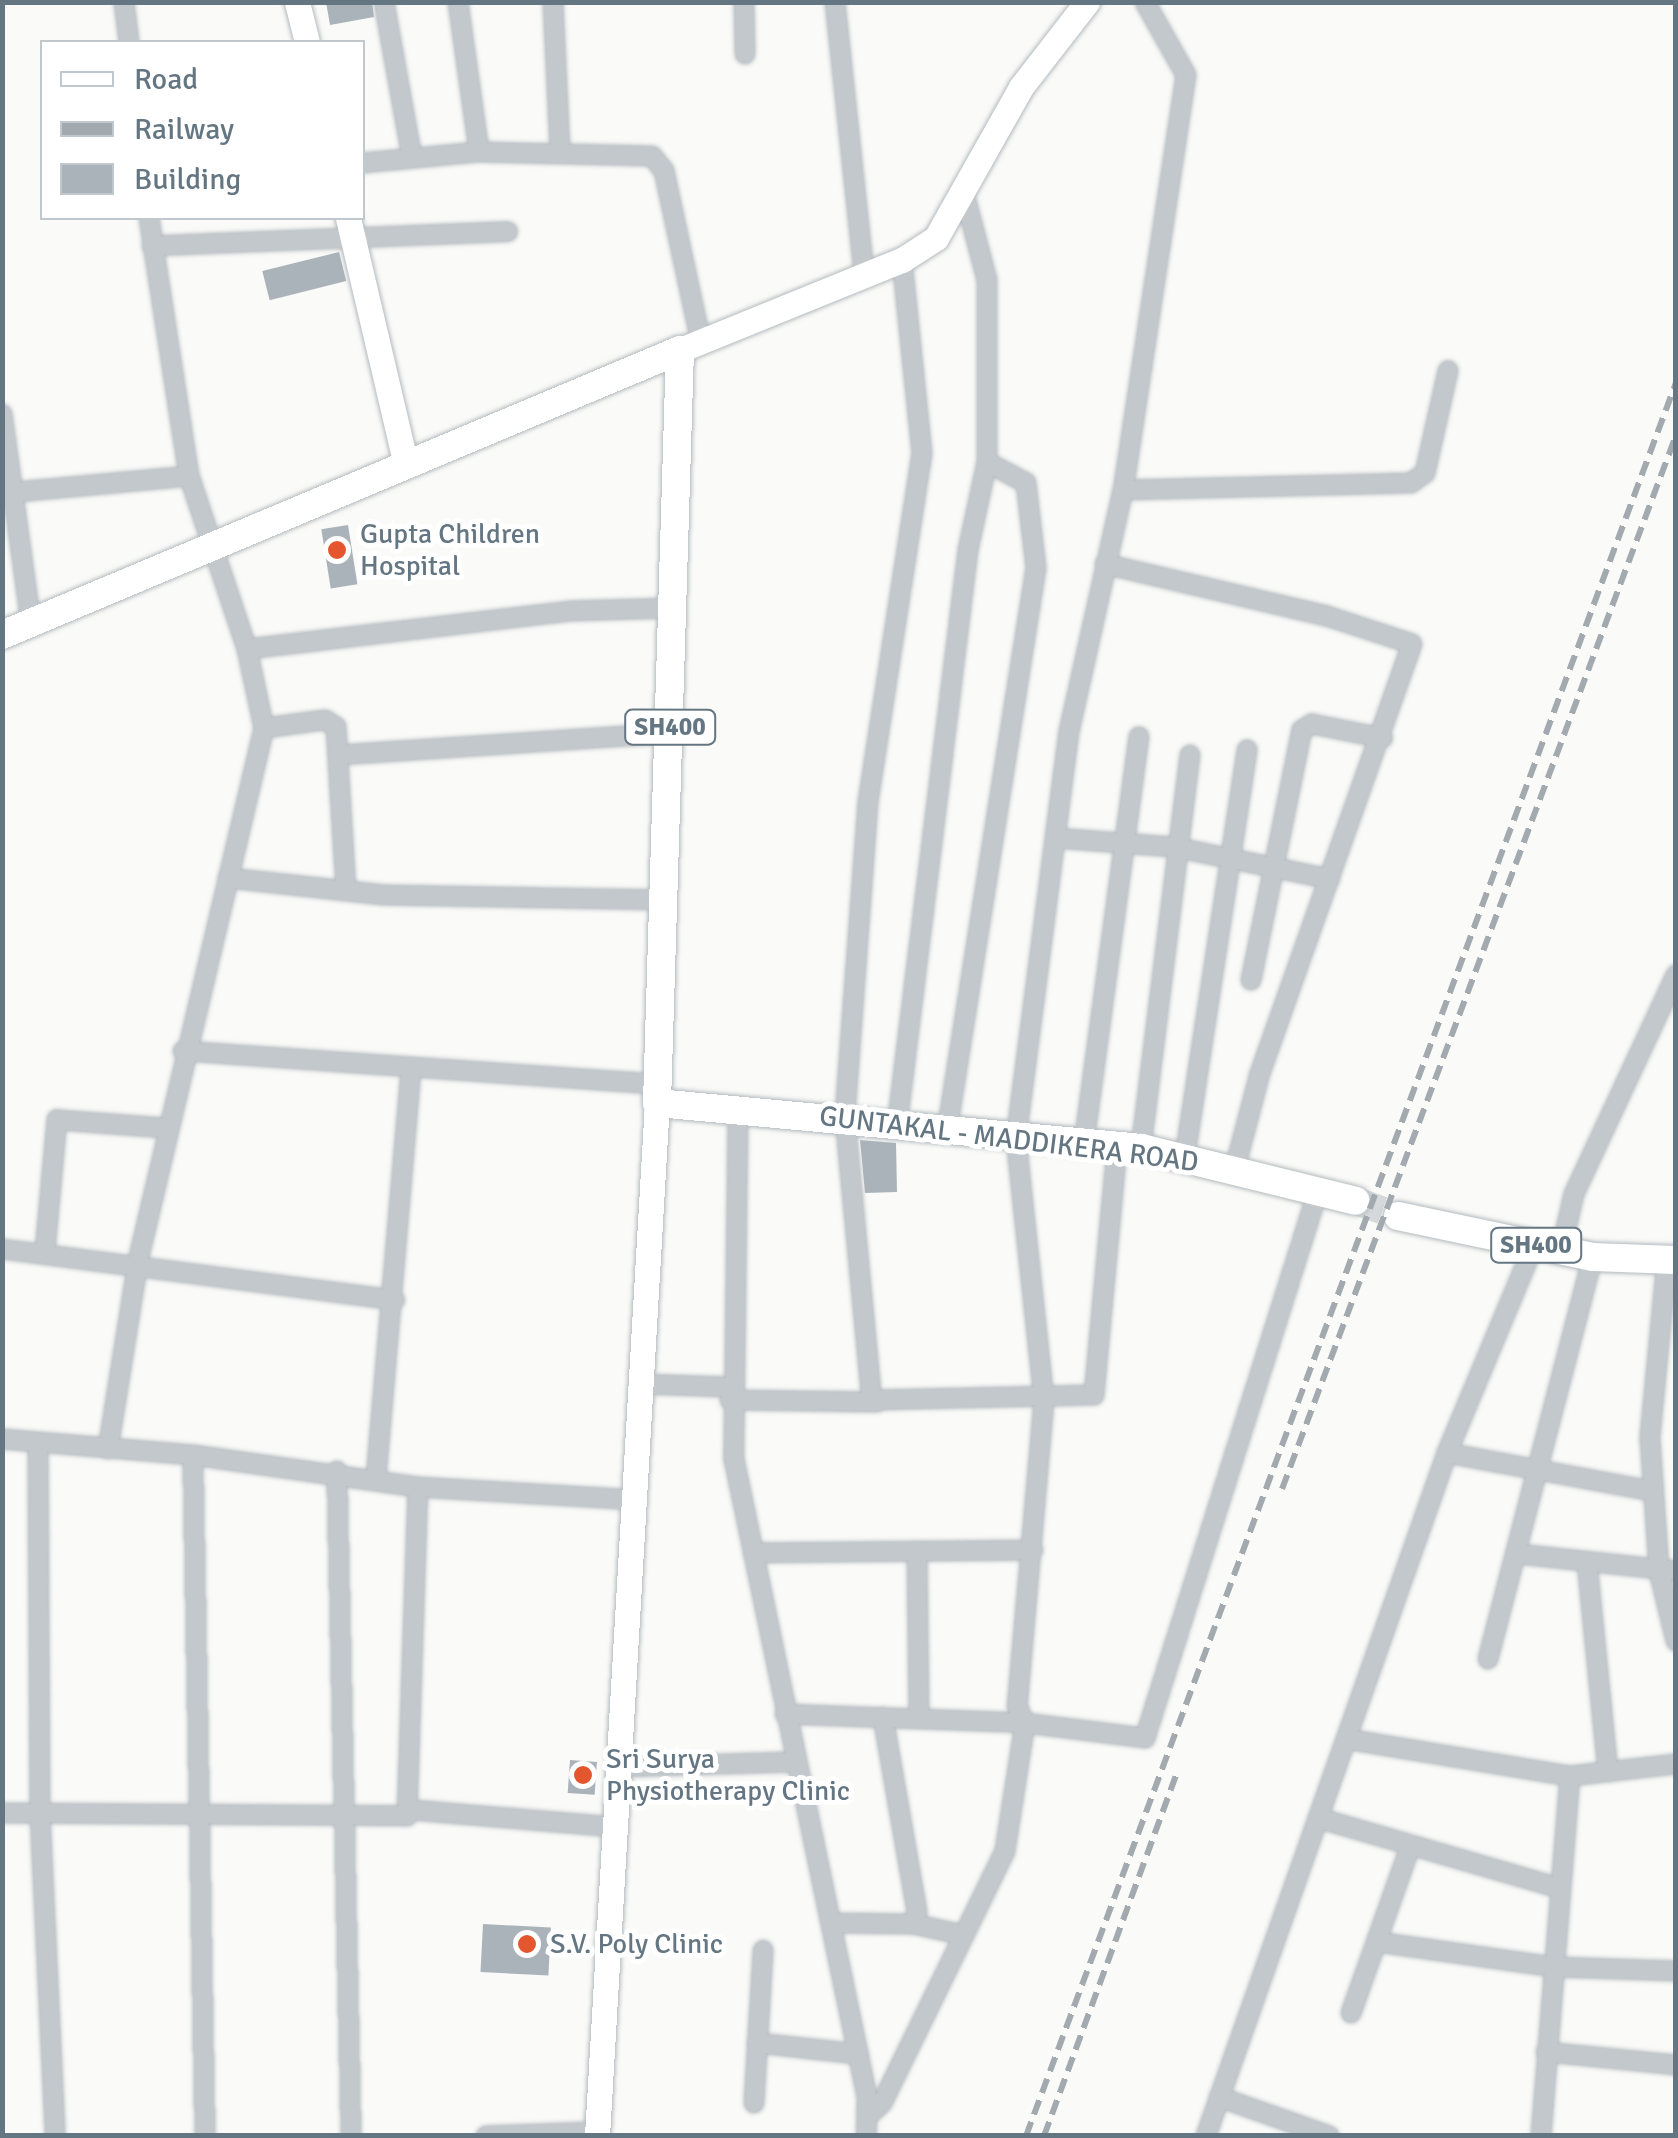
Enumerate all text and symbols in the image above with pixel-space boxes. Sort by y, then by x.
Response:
legend [40,40,365,220]
text: Road [134,61,198,98]
text: Railway [134,111,234,148]
text: Building [134,161,241,198]
place label: Gupta Children Hospital [360,517,540,583]
marker: Gupta Children Hospital [324,537,350,563]
road number: SH400 [622,707,718,747]
street label: GUNTAKAL - MADDIKERA ROAD [817,1099,1201,1179]
road number: SH400 [1488,1225,1584,1265]
place label: Sri Surya Physiotherapy Clinic [606,1742,850,1808]
marker: Sri Surya Physiotherapy Clinic [570,1762,596,1788]
place label: S.V. Poly Clinic [550,1927,723,1961]
marker: S.V. Poly Clinic [514,1931,540,1957]

